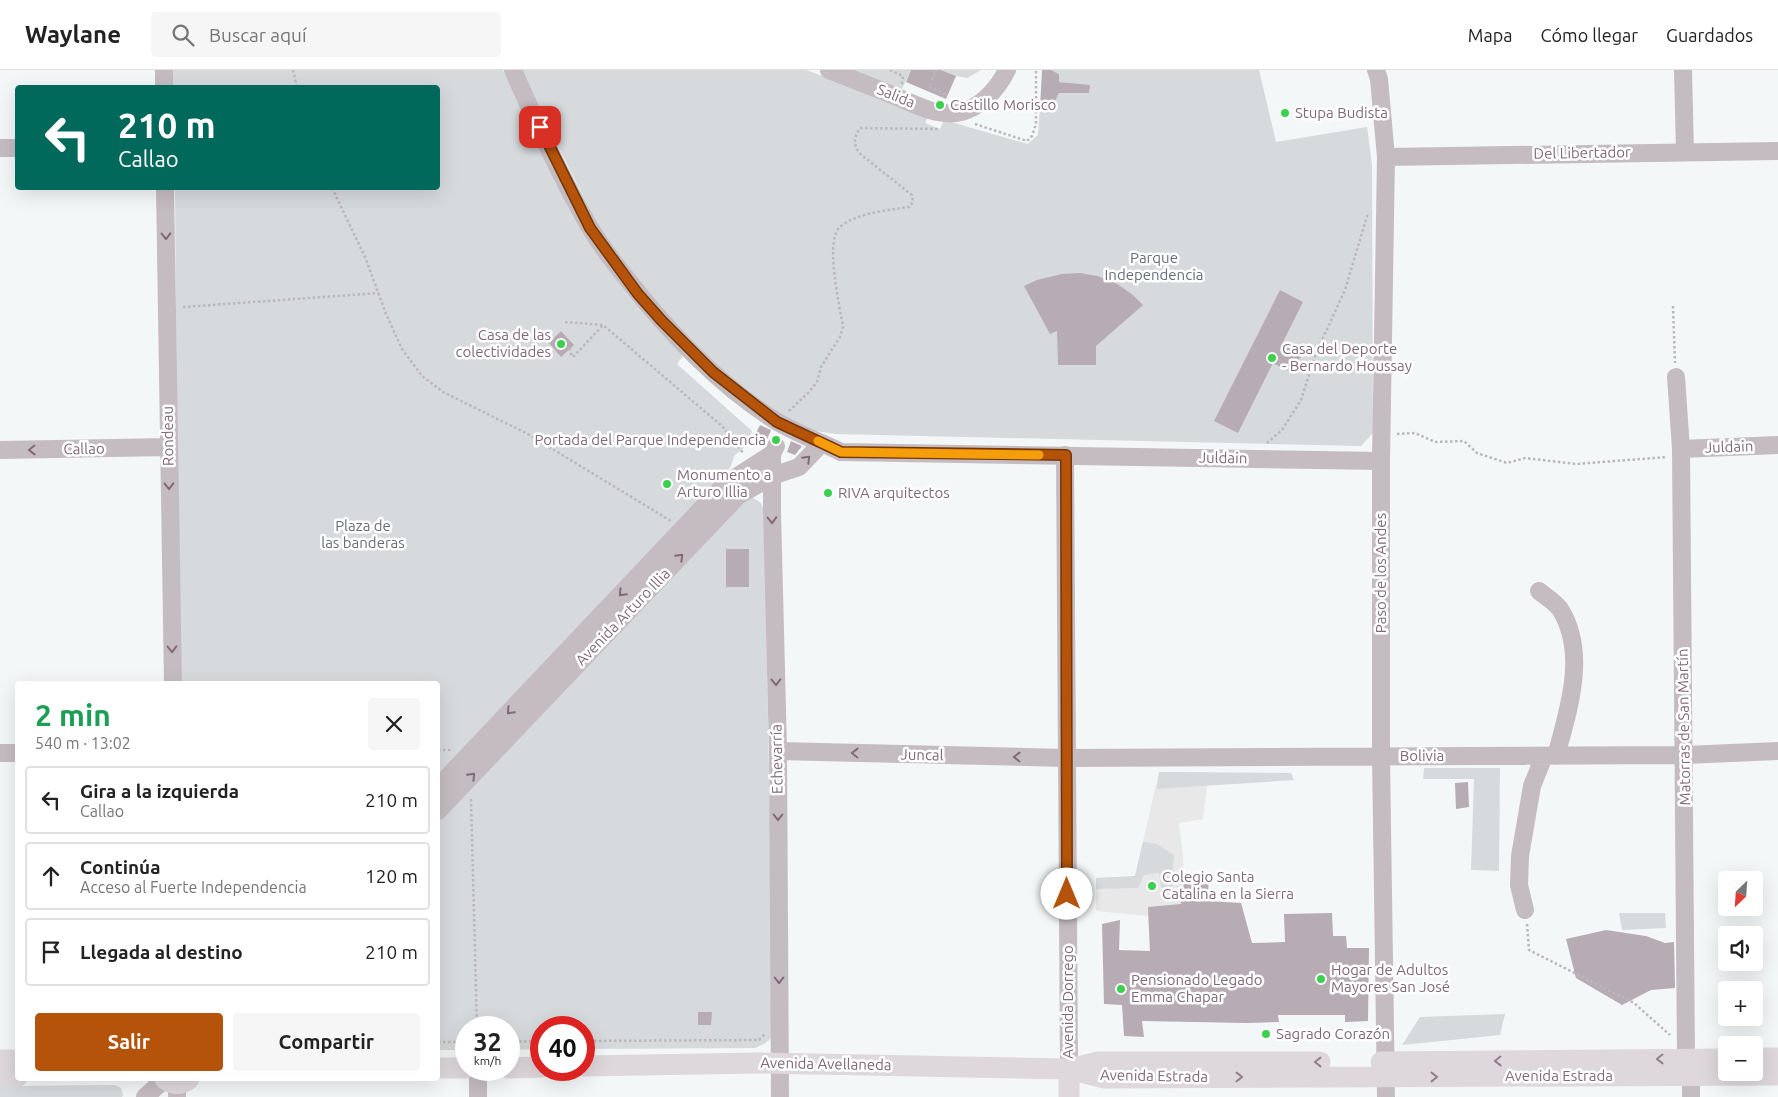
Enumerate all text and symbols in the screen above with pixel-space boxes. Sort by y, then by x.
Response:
search box [151,12,501,57]
text: Waylane [25,21,121,48]
icon: search [169,21,197,49]
text: Buscar aquí [209,24,307,46]
text: Mapa [1468,25,1513,45]
text: Cómo llegar [1541,25,1638,45]
text: Guardados [1666,25,1753,45]
street label: Salida [875,80,918,111]
place label: Castillo Morisco [950,96,1056,113]
marker: Castillo Morisco [934,99,946,111]
place label: Stupa Budista [1295,104,1388,121]
icon: left [35,105,100,170]
text: 210 m [118,105,216,145]
pin [519,106,561,148]
marker: Stupa Budista [1279,107,1291,119]
icon: arrive [526,113,554,141]
street label: Del Libertador [1533,143,1631,162]
text: Callao [118,146,179,171]
one-way arrow [161,232,171,240]
park label: Parque Independencia [1104,249,1204,283]
place label: Casa de las colectividades [456,326,551,360]
marker: Casa de las colectividades [555,338,567,350]
place label: Casa del Deporte - Bernardo Houssay [1282,340,1412,374]
marker: Casa del Deporte - Bernardo Houssay [1266,352,1278,364]
street label: Rondeau [158,406,177,466]
place label: Portada del Parque Independencia [535,431,766,448]
marker: Portada del Parque Independencia [770,434,782,446]
street label: Juldain [1704,437,1754,456]
street label: Callao [63,440,105,457]
one-way arrow [28,444,36,455]
street label: Juldain [1199,449,1247,466]
one-way arrow [801,456,810,465]
place label: Monumento a Arturo Illia [677,466,772,500]
marker: Monumento a Arturo Illia [661,478,673,490]
one-way arrow [164,482,174,490]
place label: RIVA arquitectos [838,484,950,501]
marker: RIVA arquitectos [822,487,834,499]
street label: Paso de los Andes [1372,513,1389,633]
one-way arrow [767,516,777,524]
park label: Plaza de las banderas [321,517,405,551]
one-way arrow [674,554,683,563]
street label: Avenida Arturo Illia [572,565,673,669]
one-way arrow [619,587,628,596]
one-way arrow [167,645,177,653]
street label: Matorras de San Martín [1674,648,1693,806]
one-way arrow [771,679,781,687]
text: 2 min [35,698,111,732]
button: close [368,698,420,750]
one-way arrow [507,705,516,714]
street label: Echevarría [767,724,786,794]
text: 540 m · 13:02 [35,734,131,752]
street label: Juncal [900,746,944,763]
street label: Bolivia [1400,747,1444,764]
one-way arrow [851,748,858,758]
one-way arrow [1013,752,1021,762]
one-way arrow [466,773,475,782]
text: Gira a la izquierda [80,780,239,802]
icon: left [37,786,65,814]
text: 210 m [365,789,418,811]
text: Callao [80,802,124,820]
one-way arrow [773,814,783,821]
text: Continúa [80,856,161,878]
icon: ahead [37,862,65,890]
text: 120 m [365,865,418,887]
position arrow [1040,867,1092,919]
place label: Colegio Santa Catalina en la Sierra [1162,868,1294,902]
north arrow [1718,871,1762,916]
map controls [1718,871,1763,1081]
text: Acceso al Fuerte Independencia [80,878,307,896]
marker: Colegio Santa Catalina en la Sierra [1146,880,1158,892]
button: sound [1718,926,1763,971]
icon: arrive [37,938,65,966]
text: Llegada al destino [80,941,243,963]
text: 210 m [365,941,418,963]
street label: Avenida Dorrego [1059,945,1076,1059]
place label: Hogar de Adultos Mayores San José [1331,961,1450,995]
place label: Pensionado Legado Emma Chapar [1131,971,1263,1005]
marker: Hogar de Adultos Mayores San José [1315,973,1327,985]
one-way arrow [774,976,785,984]
button: + [1718,981,1763,1026]
marker: Pensionado Legado Emma Chapar [1115,983,1127,995]
button: Salir [35,1013,223,1071]
button: Compartir [233,1013,420,1071]
speed limit sign: 40 [530,1016,595,1081]
place label: Sagrado Corazón [1276,1025,1390,1042]
text: 32 [473,1028,502,1056]
marker: Sagrado Corazón [1260,1028,1272,1040]
button: − [1718,1036,1763,1081]
text: km/h [474,1054,501,1067]
street label: Avenida Avellaneda [760,1054,892,1073]
one-way arrow [1656,1054,1664,1064]
one-way arrow [1493,1056,1501,1066]
one-way arrow [1313,1057,1321,1067]
street label: Avenida Estrada [1100,1066,1208,1085]
street label: Avenida Estrada [1505,1067,1613,1084]
one-way arrow [1236,1072,1243,1082]
one-way arrow [1431,1072,1439,1082]

